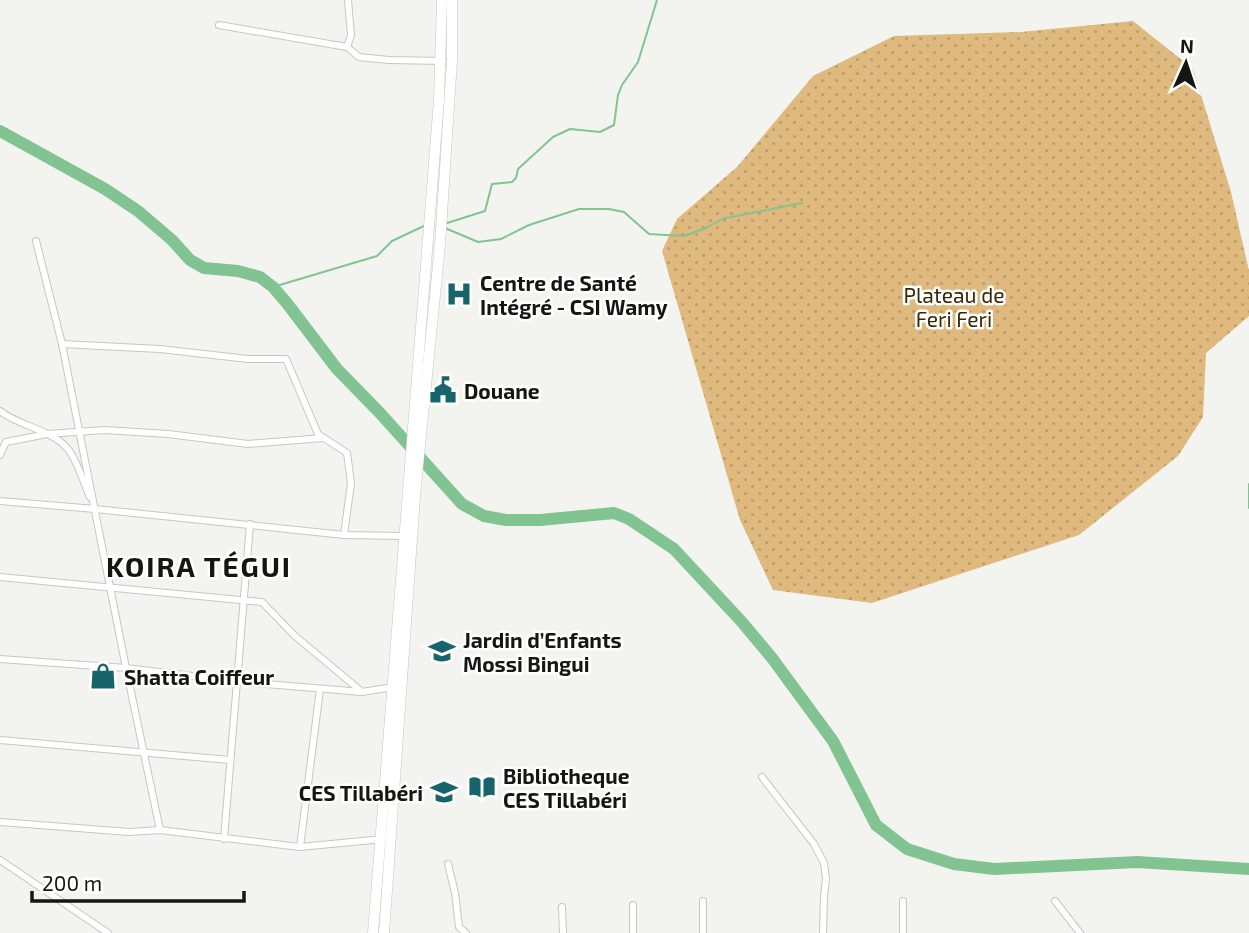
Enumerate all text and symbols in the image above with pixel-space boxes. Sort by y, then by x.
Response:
north arrow [1151,28,1221,98]
text: N [1179,34,1194,57]
place label: Centre de Santé Intégré - CSI Wamy [480,270,668,320]
hospital icon: Centre de Santé Intégré - CSI Wamy [444,279,474,309]
park label: Plateau de Feri Feri [904,282,1004,331]
public building icon: Douane [428,375,458,405]
place label: Douane [464,378,540,403]
district label: KOIRA TÉGUI [106,549,292,583]
place label: Jardin d’Enfants Mossi Bingui [463,627,622,676]
school or university icon: Jardin d’Enfants Mossi Bingui [427,636,457,666]
shop icon: Shatta Coiffeur [88,661,118,691]
place label: Shatta Coiffeur [124,664,274,689]
place label: Bibliotheque CES Tillabéri [503,763,630,812]
library icon: Bibliotheque CES Tillabéri [467,772,497,802]
school or university icon: CES Tillabéri [429,777,459,807]
place label: CES Tillabéri [299,780,423,805]
scale bar [32,860,243,904]
text: 200 m [42,870,102,895]

